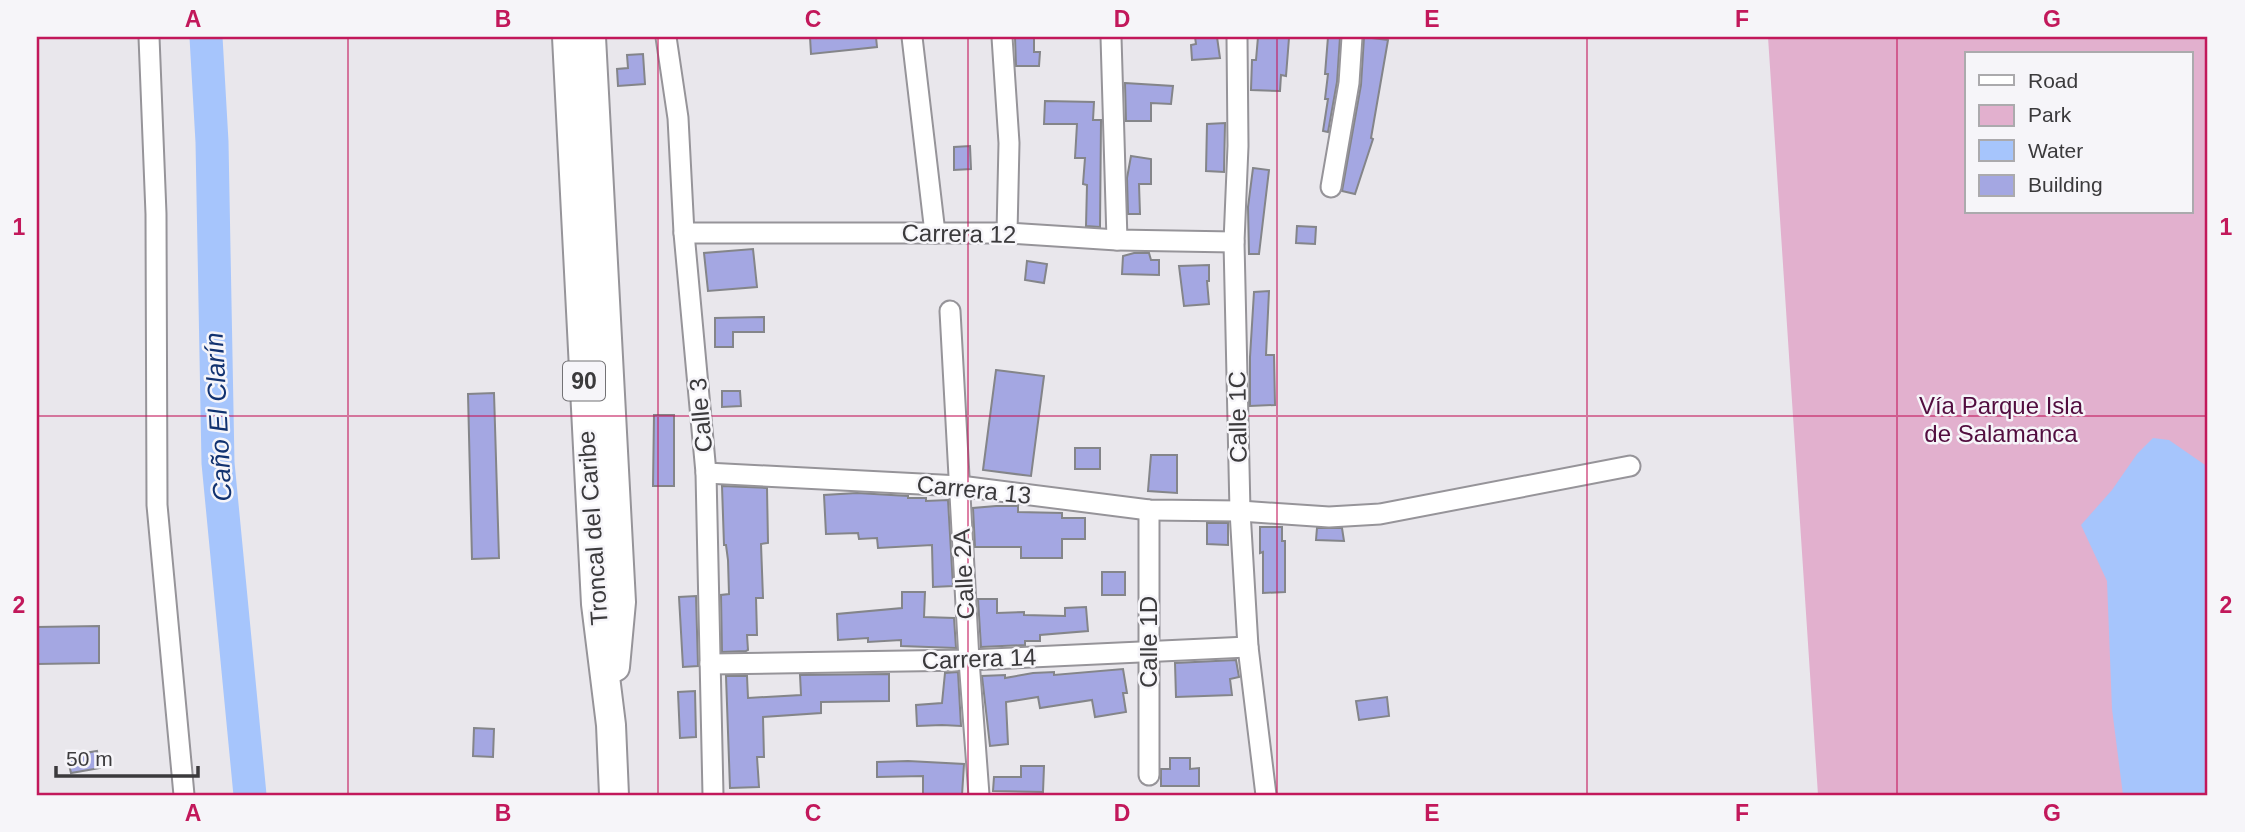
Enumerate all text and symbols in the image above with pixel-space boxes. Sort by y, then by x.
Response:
text: A [185,6,201,32]
text: B [495,6,511,32]
text: C [805,6,821,32]
text: D [1114,6,1130,32]
text: E [1424,6,1440,32]
text: F [1735,6,1749,32]
text: G [2043,6,2061,32]
legend [1965,52,2192,214]
text: Road [2028,69,2078,92]
text: Park [2028,103,2072,126]
text: Water [2028,139,2083,162]
text: Building [2028,173,2103,196]
text: 1 [13,214,26,240]
text: 1 [2220,214,2233,240]
street label: Carrera 12 [901,219,1017,248]
water label: Caño El Clarín [199,332,237,502]
road number: 90 [563,362,605,400]
street label: Calle 1C [1223,371,1252,463]
street label: Calle 3 [684,377,717,453]
park label: Vía Parque Isla de Salamanca [1919,392,2084,447]
street label: Troncal del Caribe [572,430,613,626]
street label: Carrera 13 [916,470,1033,509]
street label: Calle 2A [948,528,979,620]
text: 2 [13,592,25,618]
text: 2 [2220,592,2232,618]
street label: Calle 1D [1135,596,1162,688]
street label: Carrera 14 [921,643,1037,674]
scale bar [56,734,198,778]
text: 50 m [66,747,113,770]
text: A [185,800,201,826]
text: B [495,800,511,826]
text: C [805,800,821,826]
text: D [1114,800,1130,826]
text: E [1424,800,1440,826]
text: F [1735,800,1749,826]
text: G [2043,800,2061,826]

